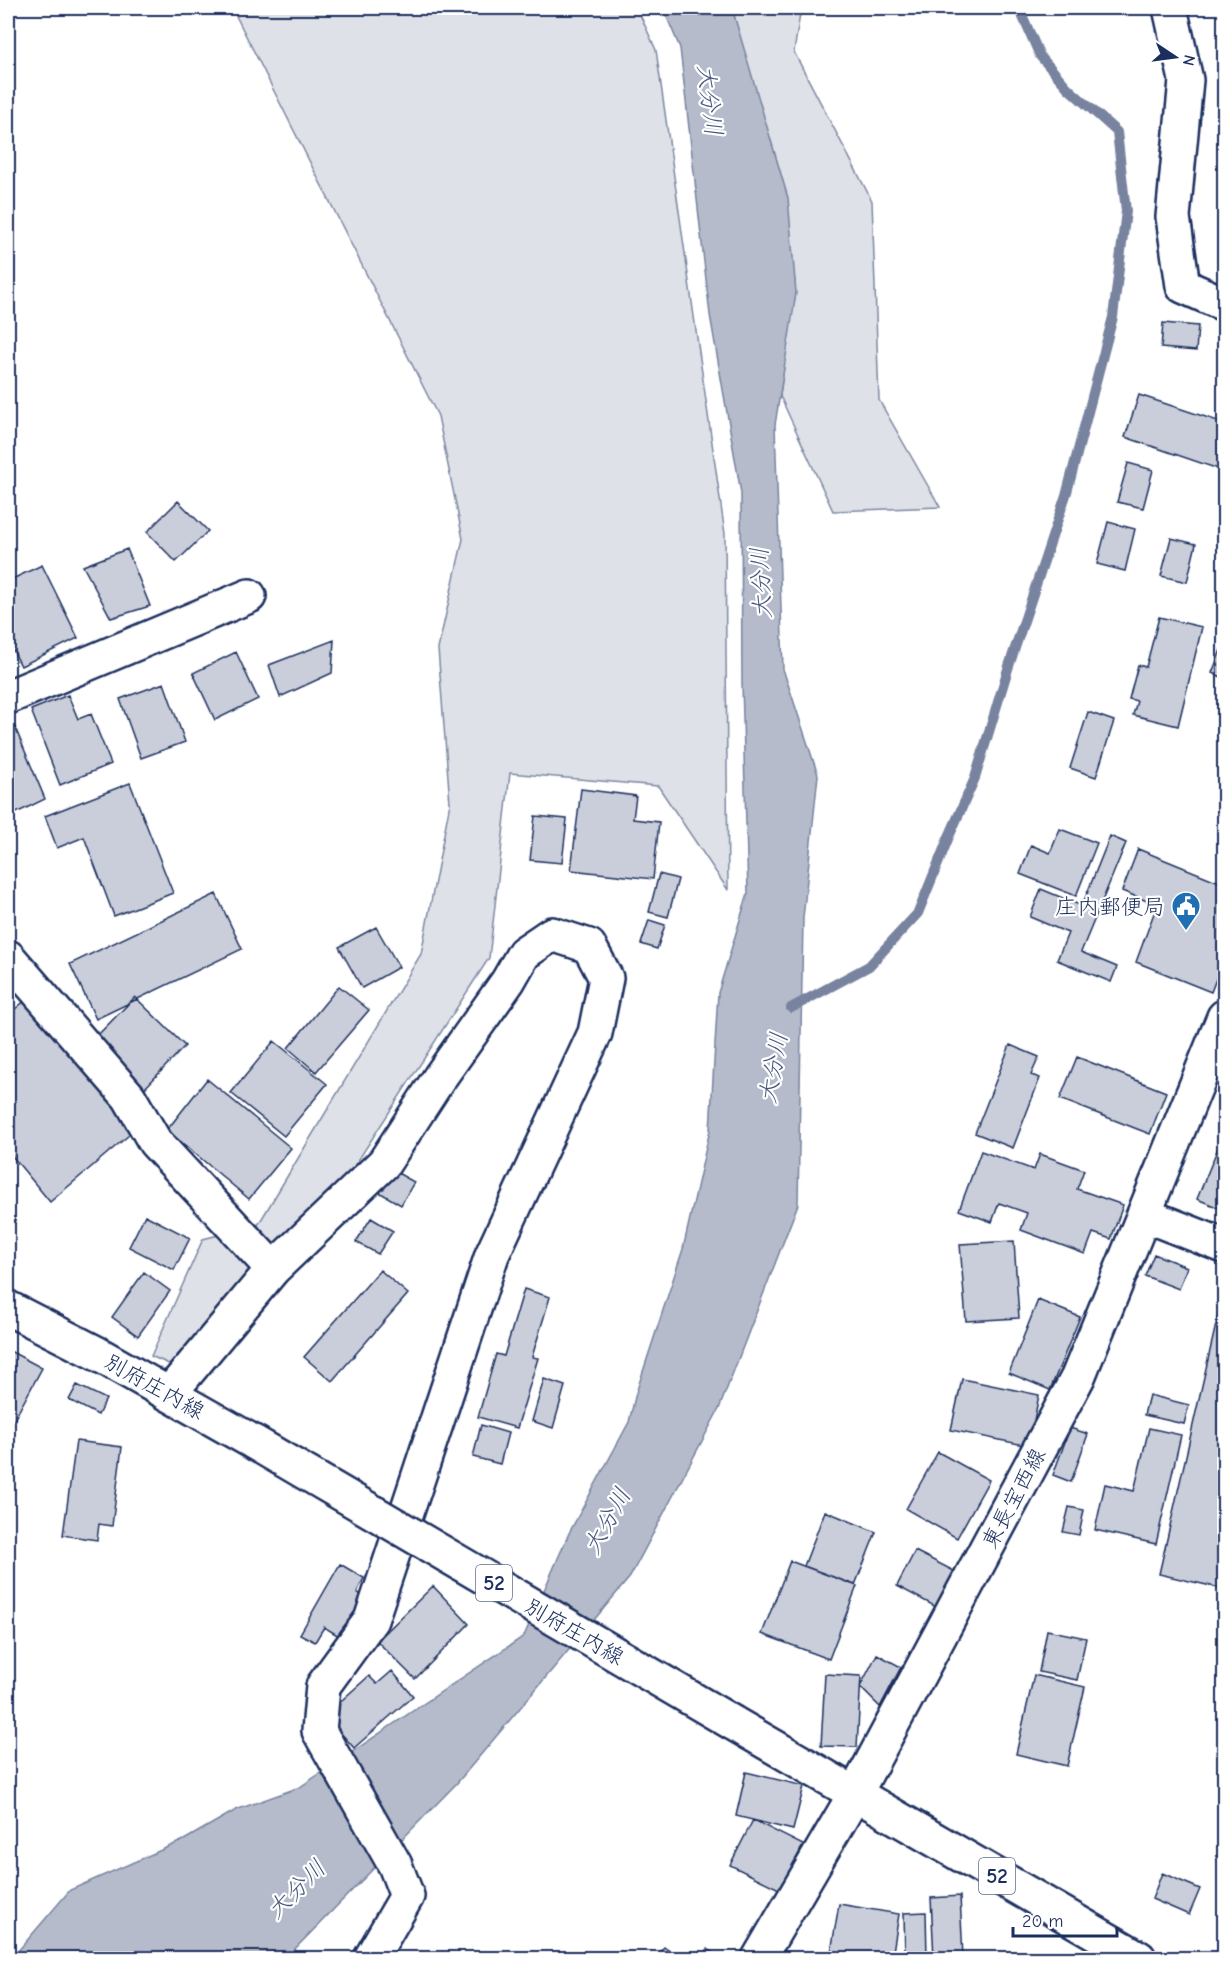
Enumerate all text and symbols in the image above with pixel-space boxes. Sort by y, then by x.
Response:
north arrow [1145,27,1205,87]
text: N [1179,53,1199,67]
water label: 大分川 [692,63,728,137]
water label: 大分川 [745,546,777,620]
public building icon: 庄内郵便局 [1170,890,1202,932]
place label: 庄内郵便局 [1055,894,1165,920]
water label: 大分川 [753,1030,793,1106]
street label: 別府庄内線 [100,1349,209,1425]
street label: 東長宝西線 [977,1444,1051,1553]
water label: 大分川 [577,1483,637,1559]
road number: 52 [476,1565,512,1601]
street label: 別府庄内線 [520,1593,629,1671]
water label: 大分川 [261,1854,331,1924]
road number: 52 [979,1858,1015,1894]
scale bar [1013,1900,1116,1938]
text: 20 m [1022,1911,1063,1932]

